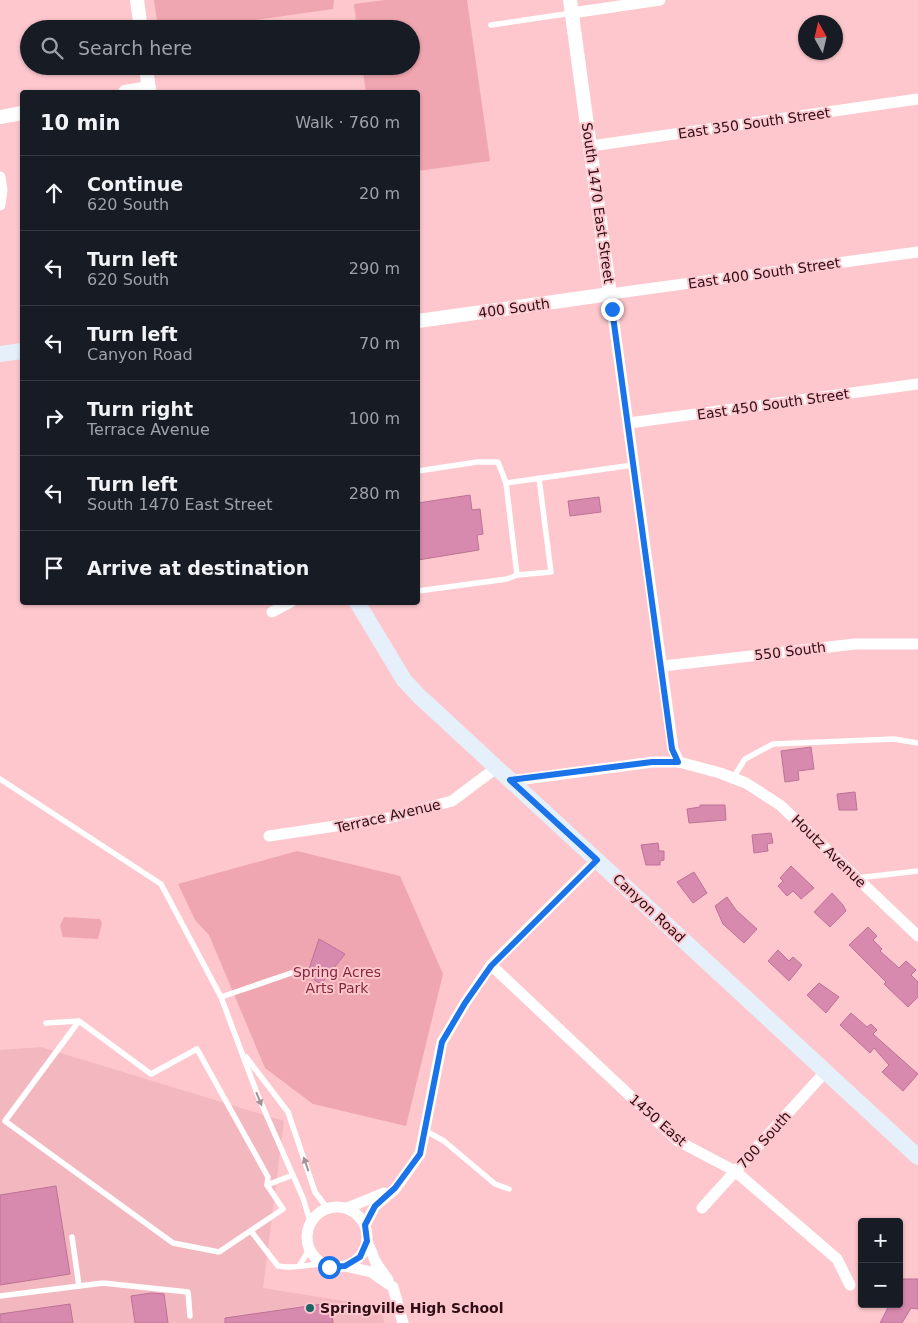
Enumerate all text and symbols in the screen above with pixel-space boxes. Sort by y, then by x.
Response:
north arrow [798,15,843,60]
search box [20,20,420,75]
icon: search [38,34,66,62]
text: Search here [78,37,192,59]
street label: East 350 South Street [677,104,832,142]
text: 10 min [40,111,121,135]
text: Walk · 760 m [295,113,400,132]
street label: South 1470 East Street [579,121,617,285]
text: Continue [87,173,183,195]
icon: ahead [40,179,68,207]
text: 20 m [359,184,400,203]
text: 620 South [87,195,169,214]
text: Turn left [87,248,178,270]
icon: left [40,254,68,282]
street label: East 400 South Street [687,254,842,292]
text: 290 m [349,259,400,278]
text: 620 South [87,270,169,289]
street label: 400 South [477,295,551,321]
route end [601,298,624,321]
text: Turn left [87,323,178,345]
icon: left [40,329,68,357]
text: 70 m [359,334,400,353]
text: Canyon Road [87,345,193,364]
street label: East 450 South Street [696,385,851,423]
text: Turn right [87,398,193,420]
icon: right [40,404,68,432]
text: 100 m [349,409,400,428]
text: Terrace Avenue [87,420,210,439]
text: Turn left [87,473,178,495]
icon: left [40,479,68,507]
text: 280 m [349,484,400,503]
text: South 1470 East Street [87,495,273,514]
icon: arrive [40,554,68,582]
text: Arrive at destination [87,557,309,579]
street label: 550 South [753,639,827,663]
street label: Terrace Avenue [333,796,442,836]
street label: Houtz Avenue [788,811,870,891]
street label: Canyon Road [610,871,688,945]
park label: Spring Acres Arts Park [293,964,381,996]
street label: 1450 East [626,1091,690,1149]
one-way arrow [256,1092,264,1106]
street label: 700 South [734,1108,794,1172]
one-way arrow [302,1157,309,1172]
map controls [858,1218,903,1308]
button: + [858,1218,903,1263]
route start [318,1256,341,1279]
button: − [858,1263,903,1308]
place label: Springville High School [320,1300,503,1316]
marker: Springville High School [304,1302,316,1314]

